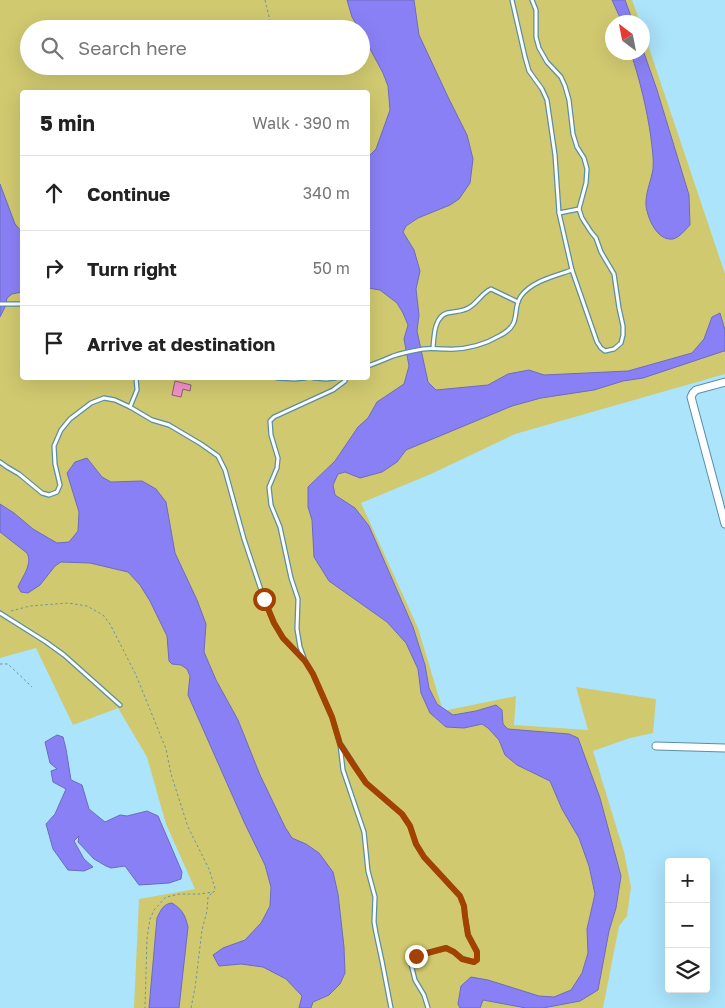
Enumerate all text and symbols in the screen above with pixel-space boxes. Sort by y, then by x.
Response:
north arrow [605,15,650,60]
search box [20,20,370,75]
icon: search [38,34,66,62]
text: Search here [78,36,187,59]
text: 5 min [40,110,95,136]
text: Walk · 390 m [252,113,350,133]
icon: ahead [40,179,68,207]
text: Continue [87,182,170,205]
text: 340 m [303,183,350,203]
icon: right [40,254,68,282]
text: Turn right [87,257,177,280]
text: 50 m [313,258,350,278]
icon: arrive [40,329,68,357]
text: Arrive at destination [87,332,275,355]
route start [253,588,276,611]
map controls [665,858,710,993]
button: + [665,858,710,903]
button: − [665,903,710,948]
route end [405,945,428,968]
button: layers [665,948,710,993]

